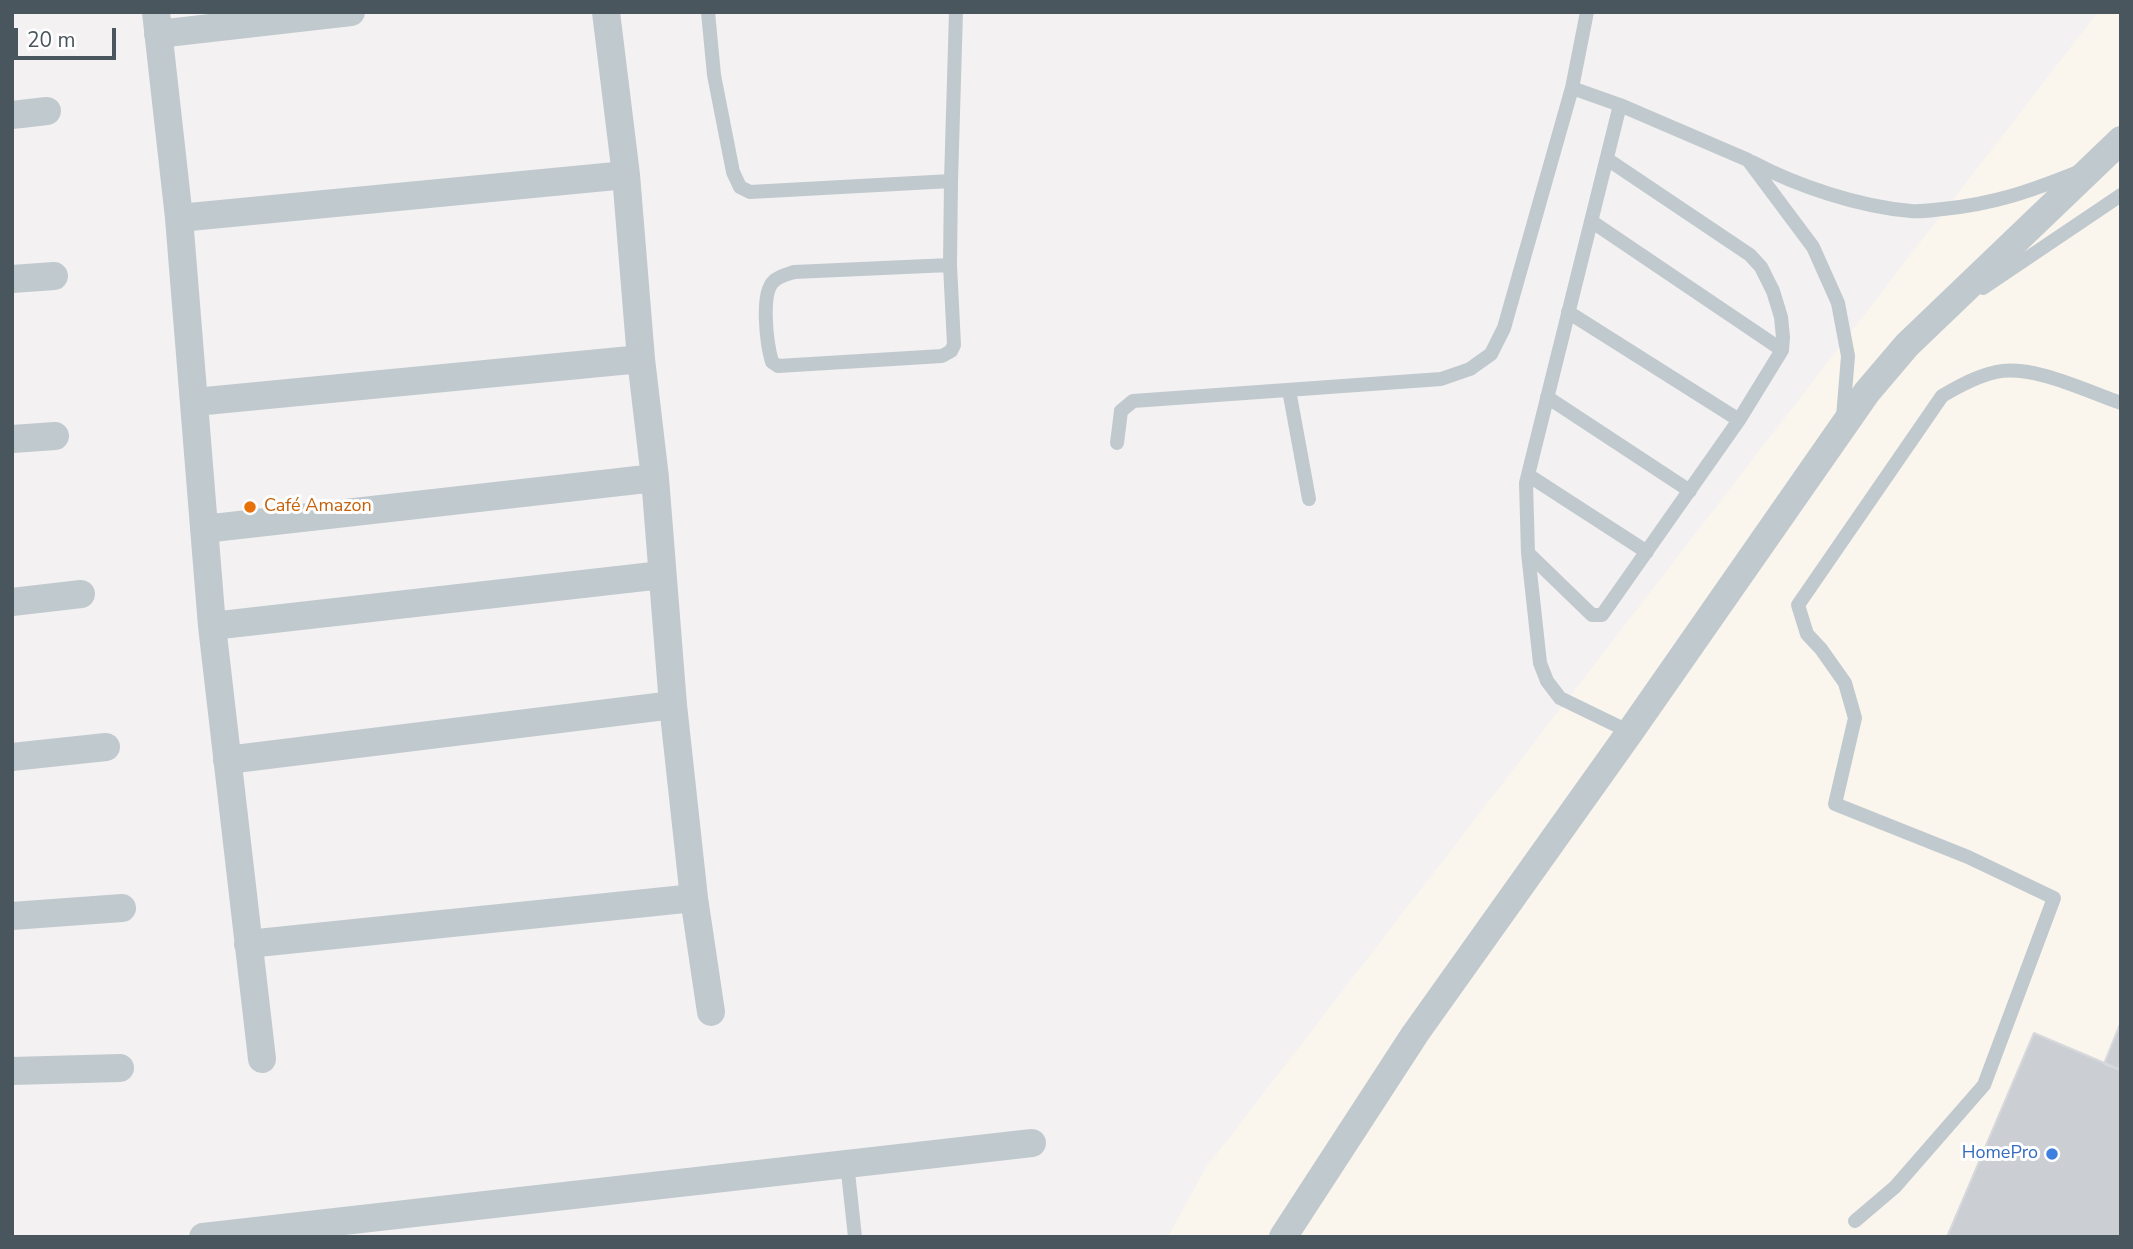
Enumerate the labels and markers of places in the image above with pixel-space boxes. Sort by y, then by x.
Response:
place label: Café Amazon [264,496,372,518]
marker: Café Amazon [242,499,258,515]
place label: HomePro [1962,1143,2038,1165]
marker: HomePro [2044,1146,2060,1162]

